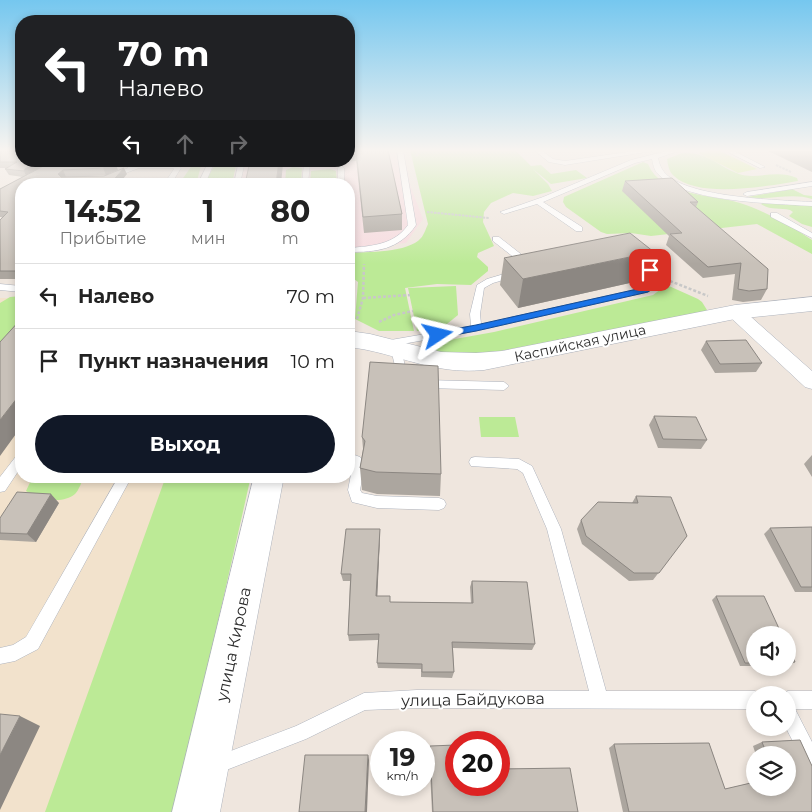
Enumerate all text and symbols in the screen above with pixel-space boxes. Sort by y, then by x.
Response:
text: 70 m [118,32,209,75]
icon: left [35,35,100,100]
text: Налево [118,75,204,102]
icon: left [118,130,146,158]
icon: ahead [171,130,199,158]
icon: right [224,130,252,158]
text: 14:52 [65,193,141,230]
text: 1 [202,193,214,230]
text: 80 [270,193,310,230]
text: Прибытие [60,229,146,248]
text: мин [191,229,226,248]
text: m [282,229,299,248]
pin [629,249,671,291]
icon: arrive [636,256,664,284]
icon: left [35,282,63,310]
text: Налево [78,285,154,308]
text: 70 m [286,285,335,308]
position arrow [411,308,463,360]
street label: Каспийская улица [512,320,648,366]
icon: arrive [35,347,63,375]
text: Пункт назначения [78,350,269,373]
text: 10 m [290,350,335,373]
button: Выход [35,415,335,473]
street label: улица Кирова [212,585,255,704]
map controls [746,626,796,796]
button: sound [746,626,796,676]
button: search [746,686,796,736]
street label: улица Байдукова [400,689,545,710]
speed limit sign: 20 [445,731,510,796]
text: 19 [390,742,415,772]
button: layers [746,746,796,796]
text: km/h [386,768,419,783]

